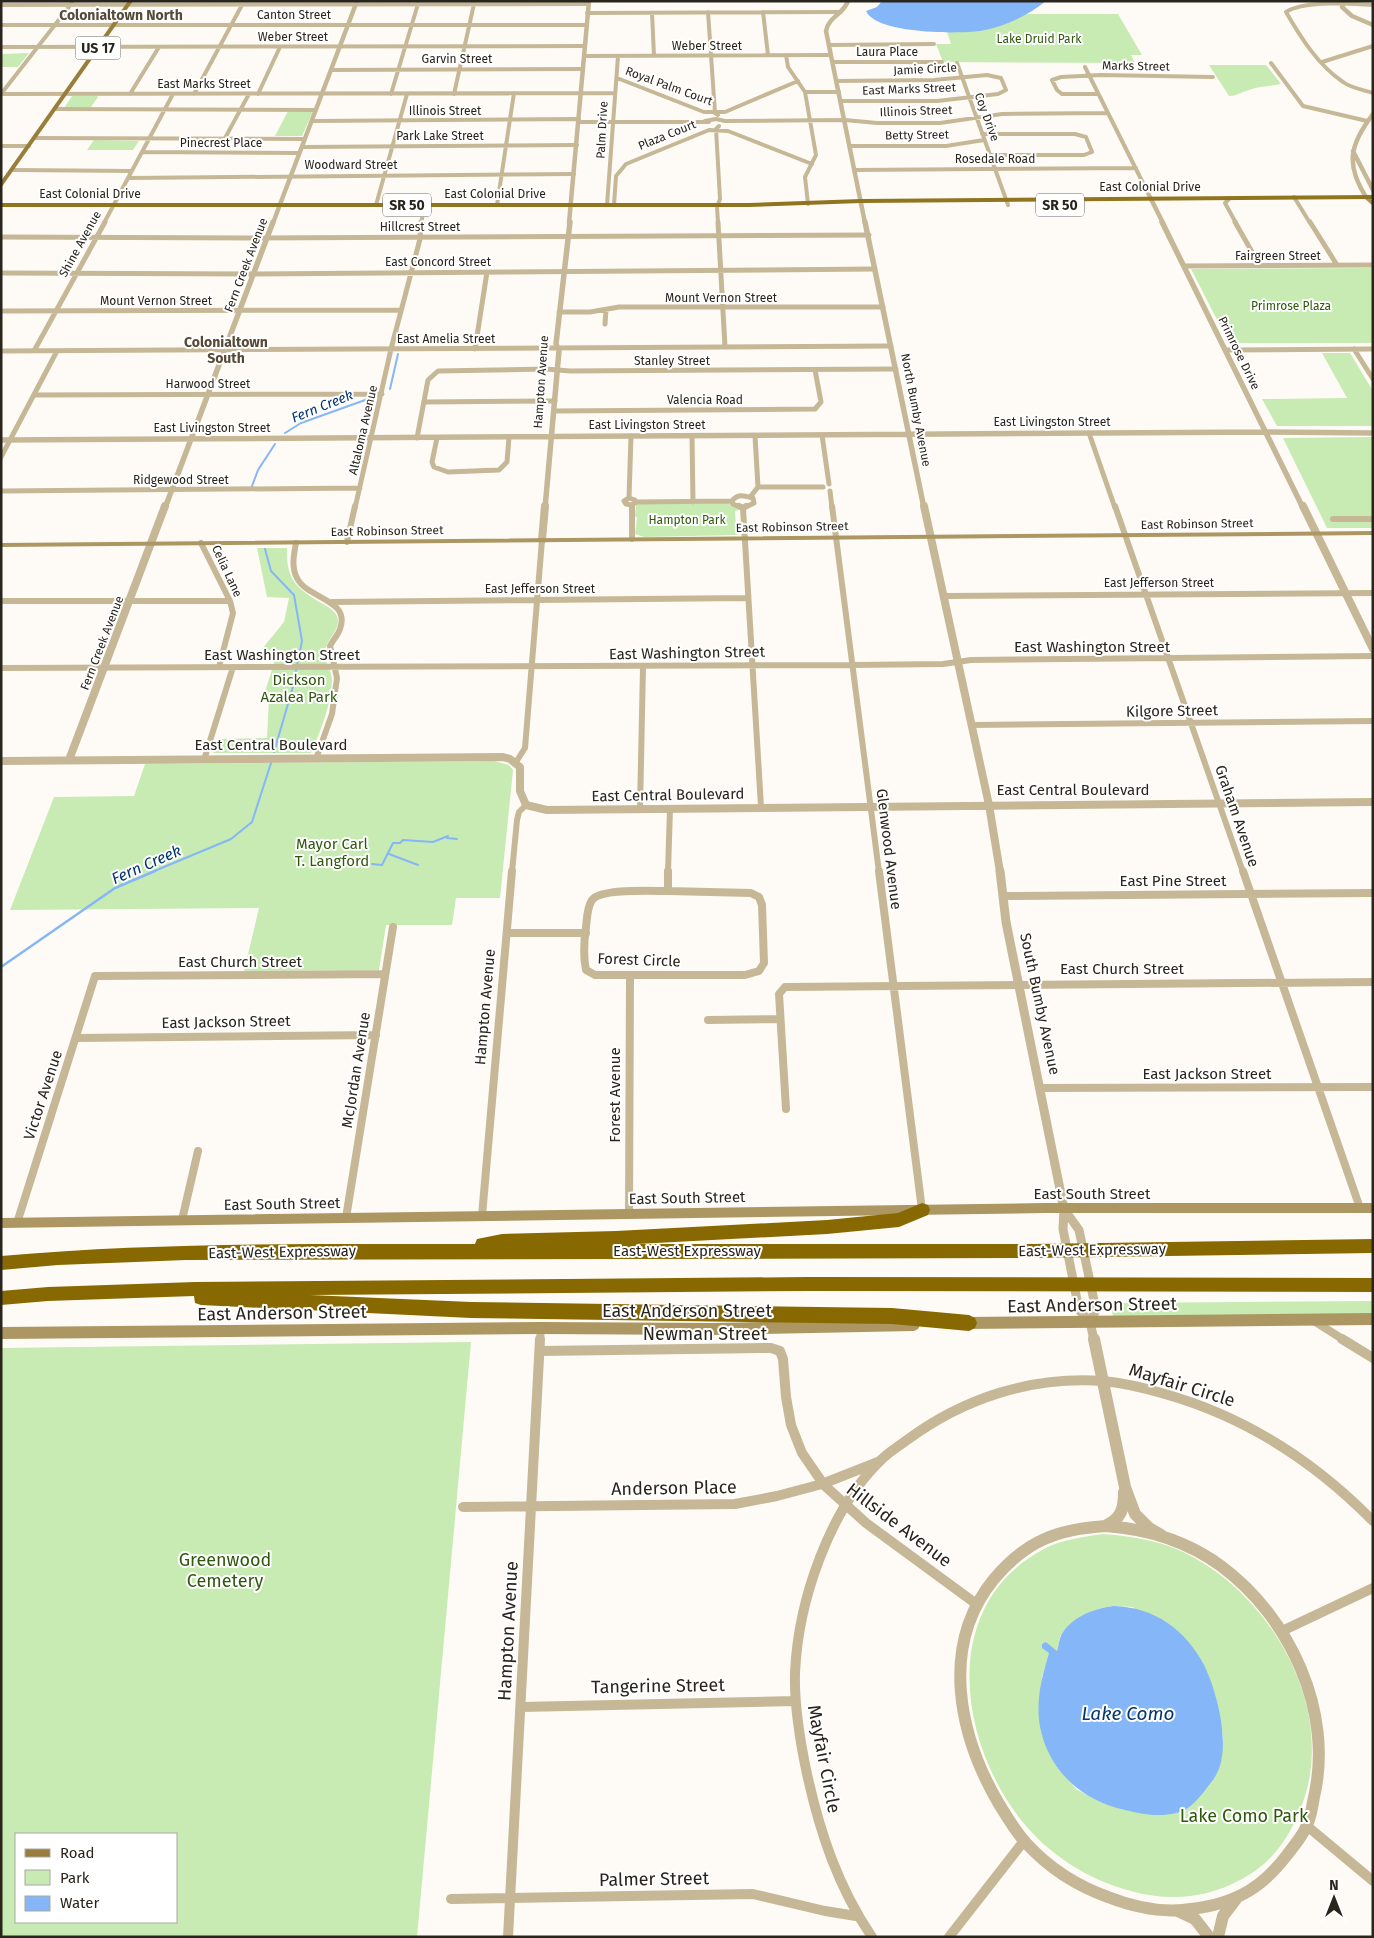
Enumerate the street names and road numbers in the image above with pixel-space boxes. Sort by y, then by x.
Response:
street label: Canton Street [257,8,332,22]
street label: Weber Street [258,30,329,44]
road number: US 17 [76,36,120,59]
street label: Weber Street [672,39,743,53]
street label: Laura Place [856,45,918,59]
street label: Garvin Street [422,52,493,66]
street label: Marks Street [1102,58,1171,74]
street label: Jamie Circle [893,60,957,78]
street label: Royal Palm Court [623,64,715,109]
street label: East Marks Street [157,77,252,91]
street label: East Marks Street [862,80,957,98]
street label: Coy Drive [972,91,1002,143]
street label: Palm Drive [593,101,611,159]
street label: Illinois Street [879,103,953,119]
street label: Illinois Street [409,104,482,118]
street label: Plaza Court [636,117,699,153]
street label: Betty Street [885,127,950,143]
street label: Park Lake Street [396,129,484,143]
street label: Pinecrest Place [180,136,262,150]
street label: Rosedale Road [955,152,1035,166]
street label: Woodward Street [304,158,398,172]
street label: East Colonial Drive [1099,180,1201,194]
street label: East Colonial Drive [39,187,141,201]
street label: East Colonial Drive [444,187,546,201]
road number: SR 50 [383,194,431,216]
road number: SR 50 [1036,194,1084,216]
street label: Shine Avenue [56,208,104,280]
street label: Fern Creek Avenue [222,216,270,314]
street label: Hillcrest Street [380,220,461,234]
street label: Fairgreen Street [1235,249,1322,263]
street label: East Concord Street [385,255,492,269]
street label: Mount Vernon Street [665,291,778,305]
street label: Mount Vernon Street [100,294,213,308]
street label: Primrose Drive [1215,314,1263,392]
street label: East Amelia Street [397,332,496,346]
street label: Hampton Avenue [531,335,551,429]
street label: North Bumby Avenue [898,352,934,468]
street label: Stanley Street [634,354,711,368]
street label: Harwood Street [166,377,251,391]
street label: Altaloma Avenue [346,384,380,476]
street label: Valencia Road [667,393,743,407]
street label: East Livingston Street [993,415,1111,429]
street label: East Livingston Street [588,418,706,432]
street label: East Livingston Street [153,421,271,435]
street label: Ridgewood Street [133,473,230,487]
street label: East Robinson Street [1140,516,1254,532]
street label: East Robinson Street [735,519,849,535]
street label: East Robinson Street [330,523,444,539]
street label: Celia Lane [209,543,245,599]
street label: East Jefferson Street [1104,576,1215,590]
street label: East Jefferson Street [485,582,596,596]
street label: Fern Creek Avenue [78,594,126,692]
street label: East Washington Street [1014,638,1171,656]
street label: East Washington Street [609,643,766,663]
street label: East Washington Street [204,646,361,664]
street label: Kilgore Street [1126,701,1219,721]
street label: East Central Boulevard [194,736,348,754]
street label: Graham Avenue [1211,763,1263,869]
street label: East Central Boulevard [996,781,1150,799]
street label: East Central Boulevard [591,785,745,805]
street label: Glenwood Avenue [873,787,905,911]
street label: East Pine Street [1120,872,1227,890]
street label: South Bumby Avenue [1016,931,1064,1077]
street label: Hampton Avenue [471,948,499,1066]
street label: Forest Circle [597,950,681,970]
street label: East Church Street [178,953,303,971]
street label: East Church Street [1060,960,1185,978]
street label: McJordan Avenue [338,1011,374,1129]
street label: East Jackson Street [161,1012,291,1032]
street label: Forest Avenue [606,1047,624,1143]
street label: Victor Avenue [20,1048,66,1142]
street label: East Jackson Street [1143,1065,1272,1083]
street label: East South Street [1034,1185,1151,1203]
street label: East South Street [628,1188,746,1208]
street label: East South Street [223,1194,341,1214]
street label: East-West Expressway [1018,1240,1167,1260]
street label: East-West Expressway [208,1242,357,1262]
street label: East-West Expressway [613,1242,762,1260]
street label: East Anderson Street [1007,1293,1178,1317]
street label: East Anderson Street [602,1300,772,1322]
street label: East Anderson Street [197,1301,368,1325]
street label: Newman Street [643,1323,768,1345]
street label: Mayfair Circle [1126,1358,1238,1412]
street label: Anderson Place [611,1476,737,1500]
street label: Hillside Avenue [842,1478,956,1572]
street label: Hampton Avenue [493,1561,523,1701]
street label: Tangerine Street [591,1674,725,1698]
street label: Mayfair Circle [803,1703,845,1815]
street label: Palmer Street [599,1867,710,1891]

